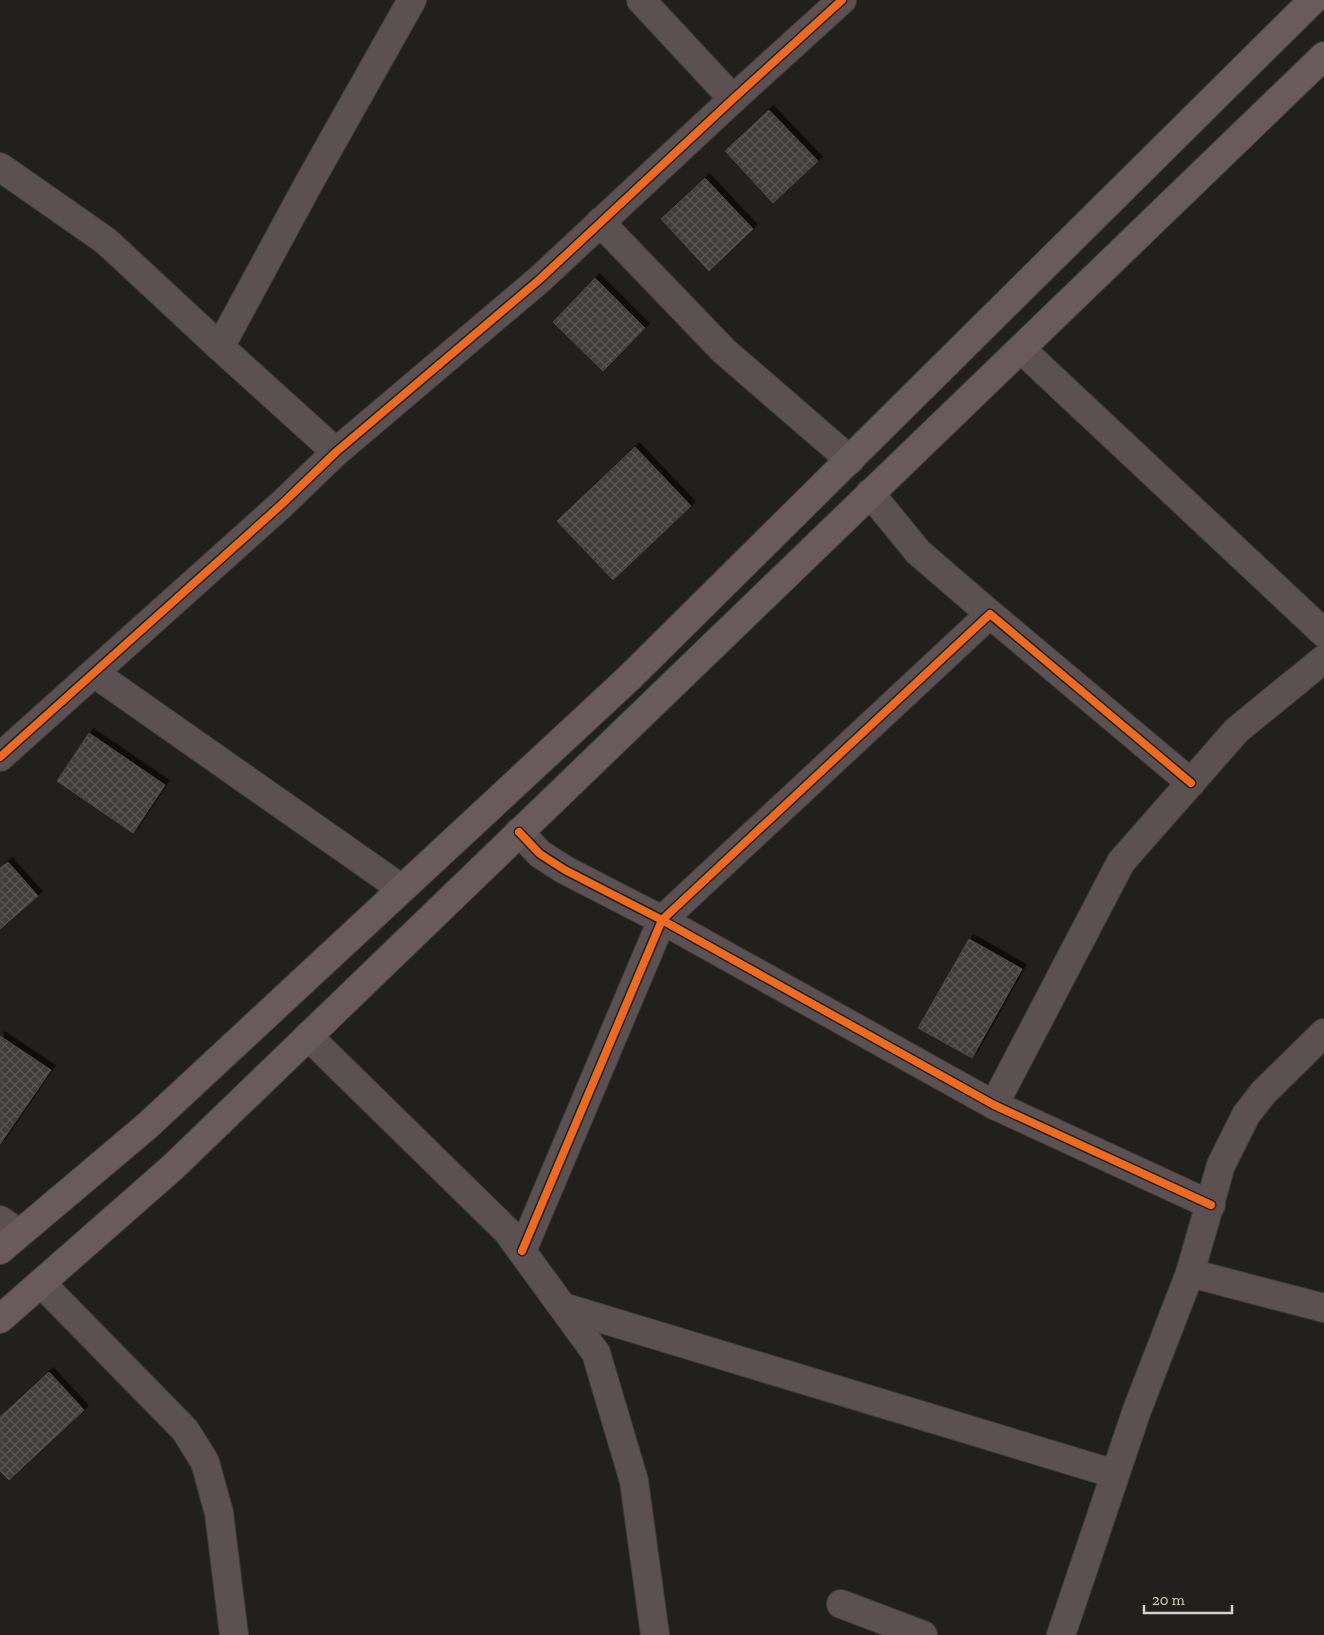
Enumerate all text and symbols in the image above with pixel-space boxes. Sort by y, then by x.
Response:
scale bar [1144,1582,1232,1614]
text: 20 m [1152,1591,1185,1609]

